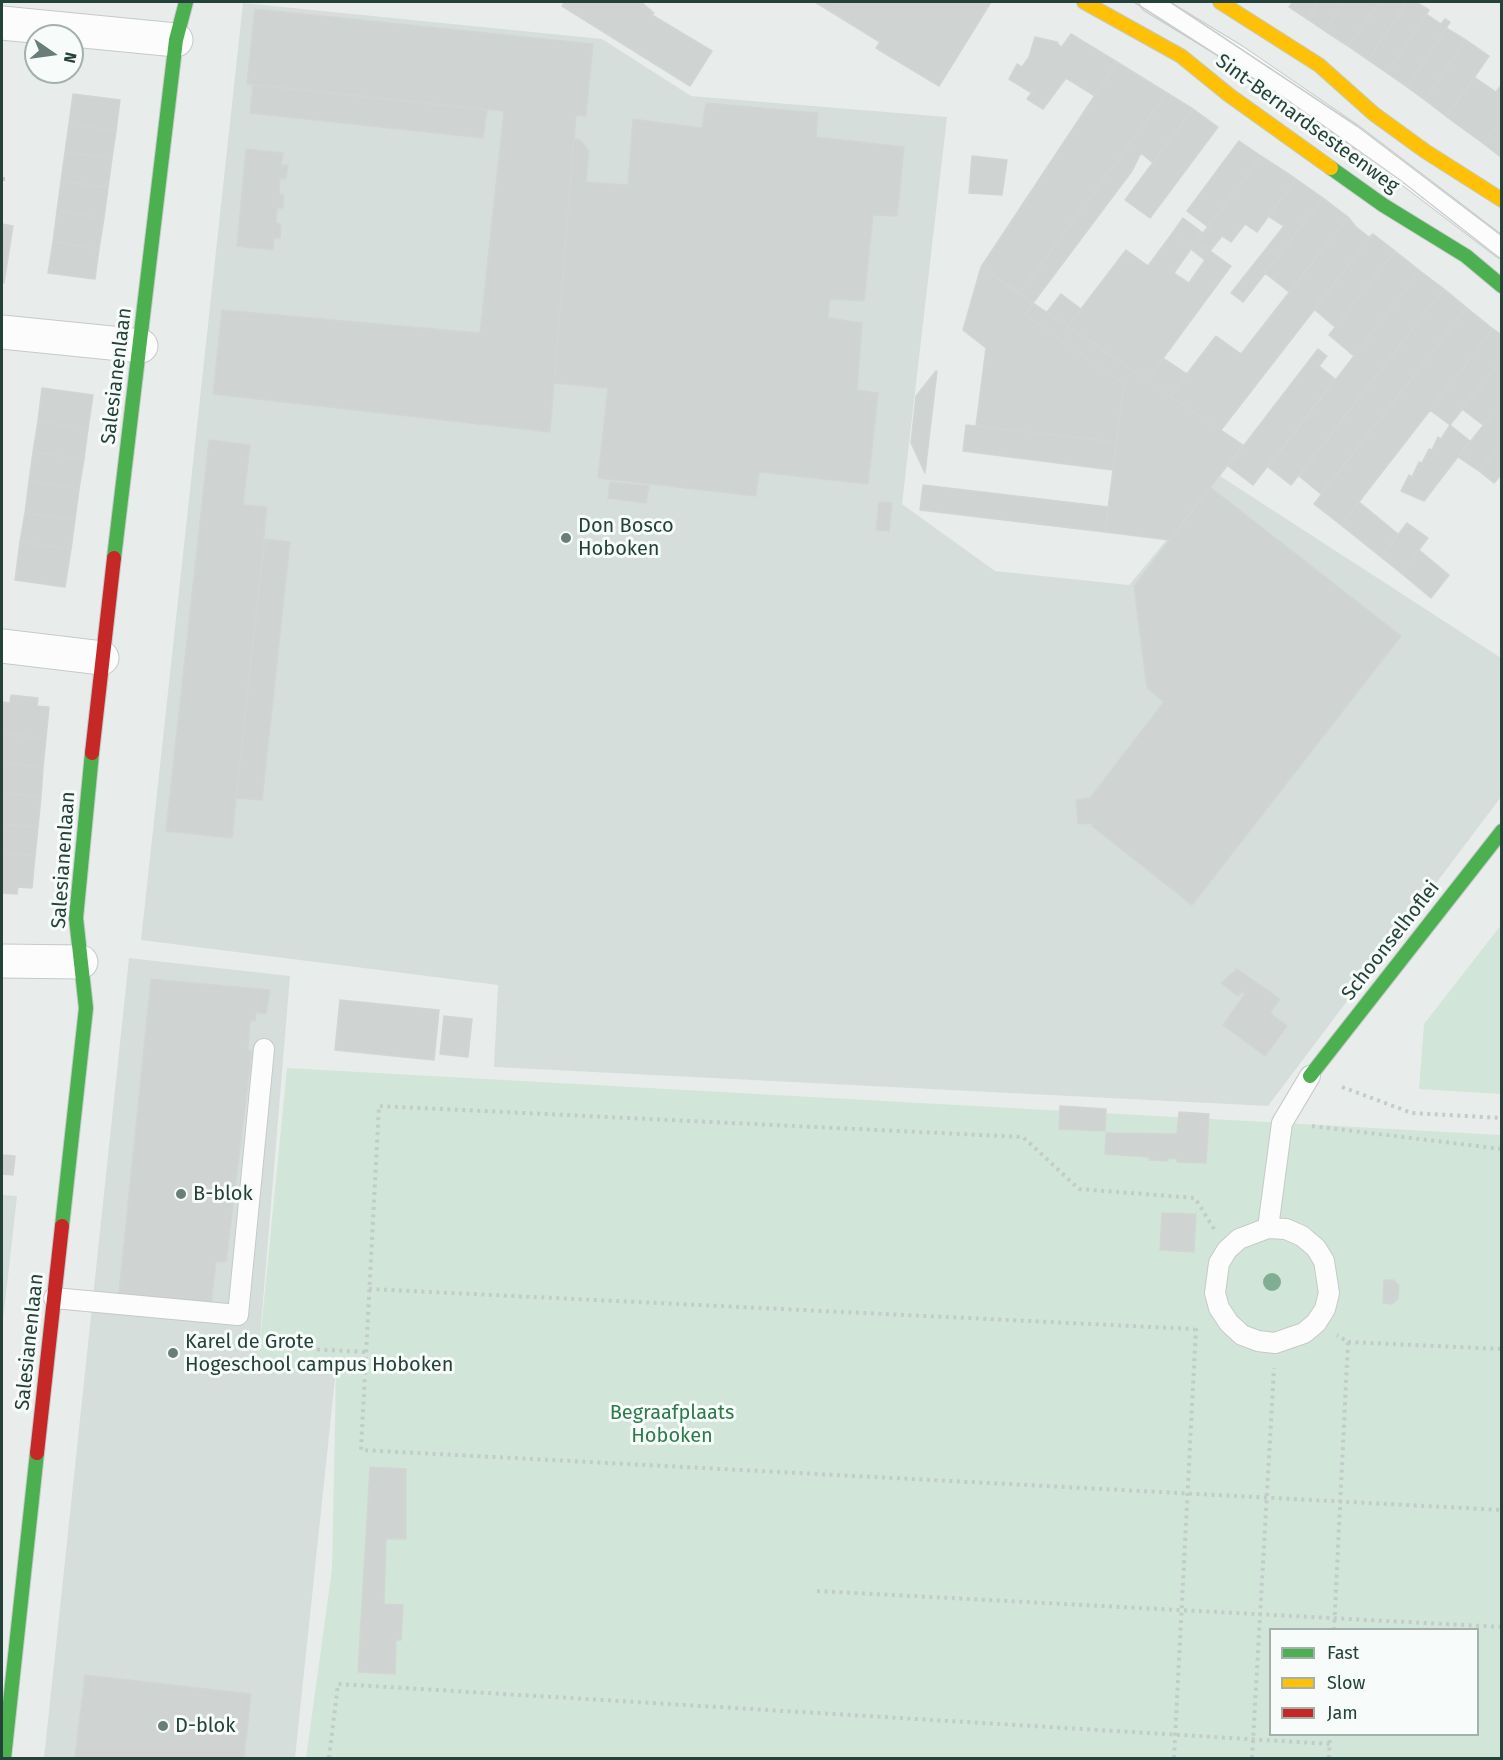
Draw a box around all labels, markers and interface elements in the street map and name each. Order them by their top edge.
north arrow [24,24,84,84]
street label: Sint-Bernardsesteenweg [1211,49,1403,199]
text: N [60,50,81,65]
street label: Salesianenlaan [97,306,137,446]
place label: Don Bosco Hoboken [578,514,674,561]
marker: Don Bosco Hoboken [559,531,573,545]
street label: Salesianenlaan [47,791,81,929]
street label: Schoonselhoflei [1337,876,1445,1006]
place label: B-blok [193,1182,253,1206]
marker: B-blok [174,1187,188,1201]
street label: Salesianenlaan [11,1272,49,1412]
place label: Karel de Grote Hogeschool campus Hoboken [185,1330,453,1377]
marker: Karel de Grote Hogeschool campus Hoboken [166,1346,180,1360]
park label: Begraafplaats Hoboken [610,1401,734,1448]
legend [1269,1628,1479,1736]
text: Fast [1327,1642,1359,1664]
text: Slow [1327,1672,1365,1694]
text: Jam [1327,1702,1358,1724]
place label: D-blok [175,1714,235,1738]
marker: D-blok [156,1719,170,1733]

